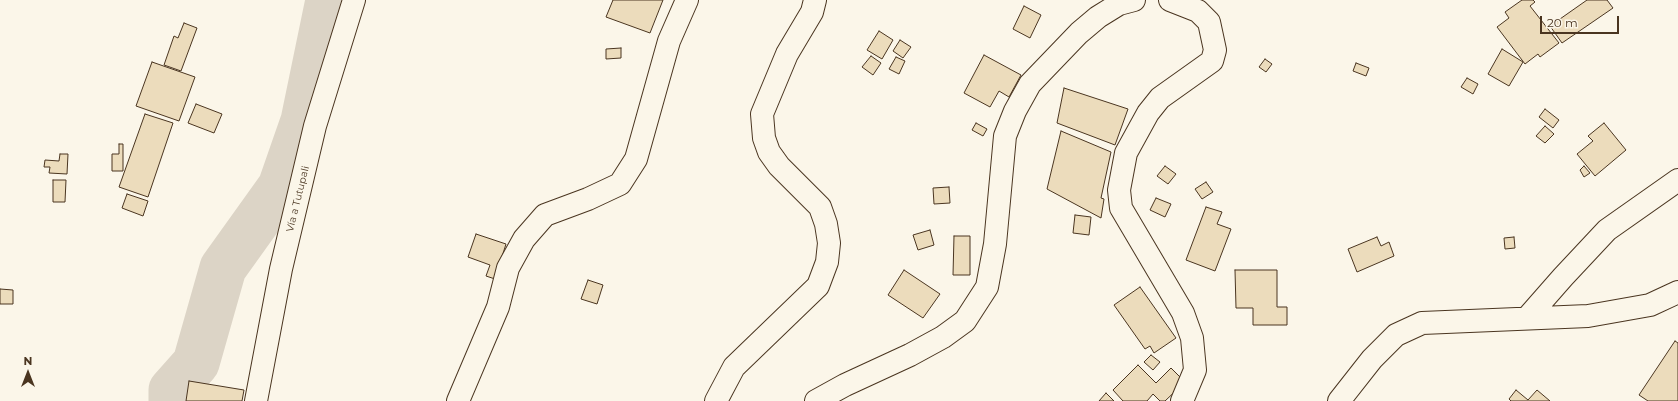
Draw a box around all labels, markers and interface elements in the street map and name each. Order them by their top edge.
scale bar [1542,8,1621,34]
text: 20 m [1547,15,1578,30]
street label: Vía a Tutupali [284,165,312,233]
north arrow [8,353,48,393]
text: N [24,354,32,368]

